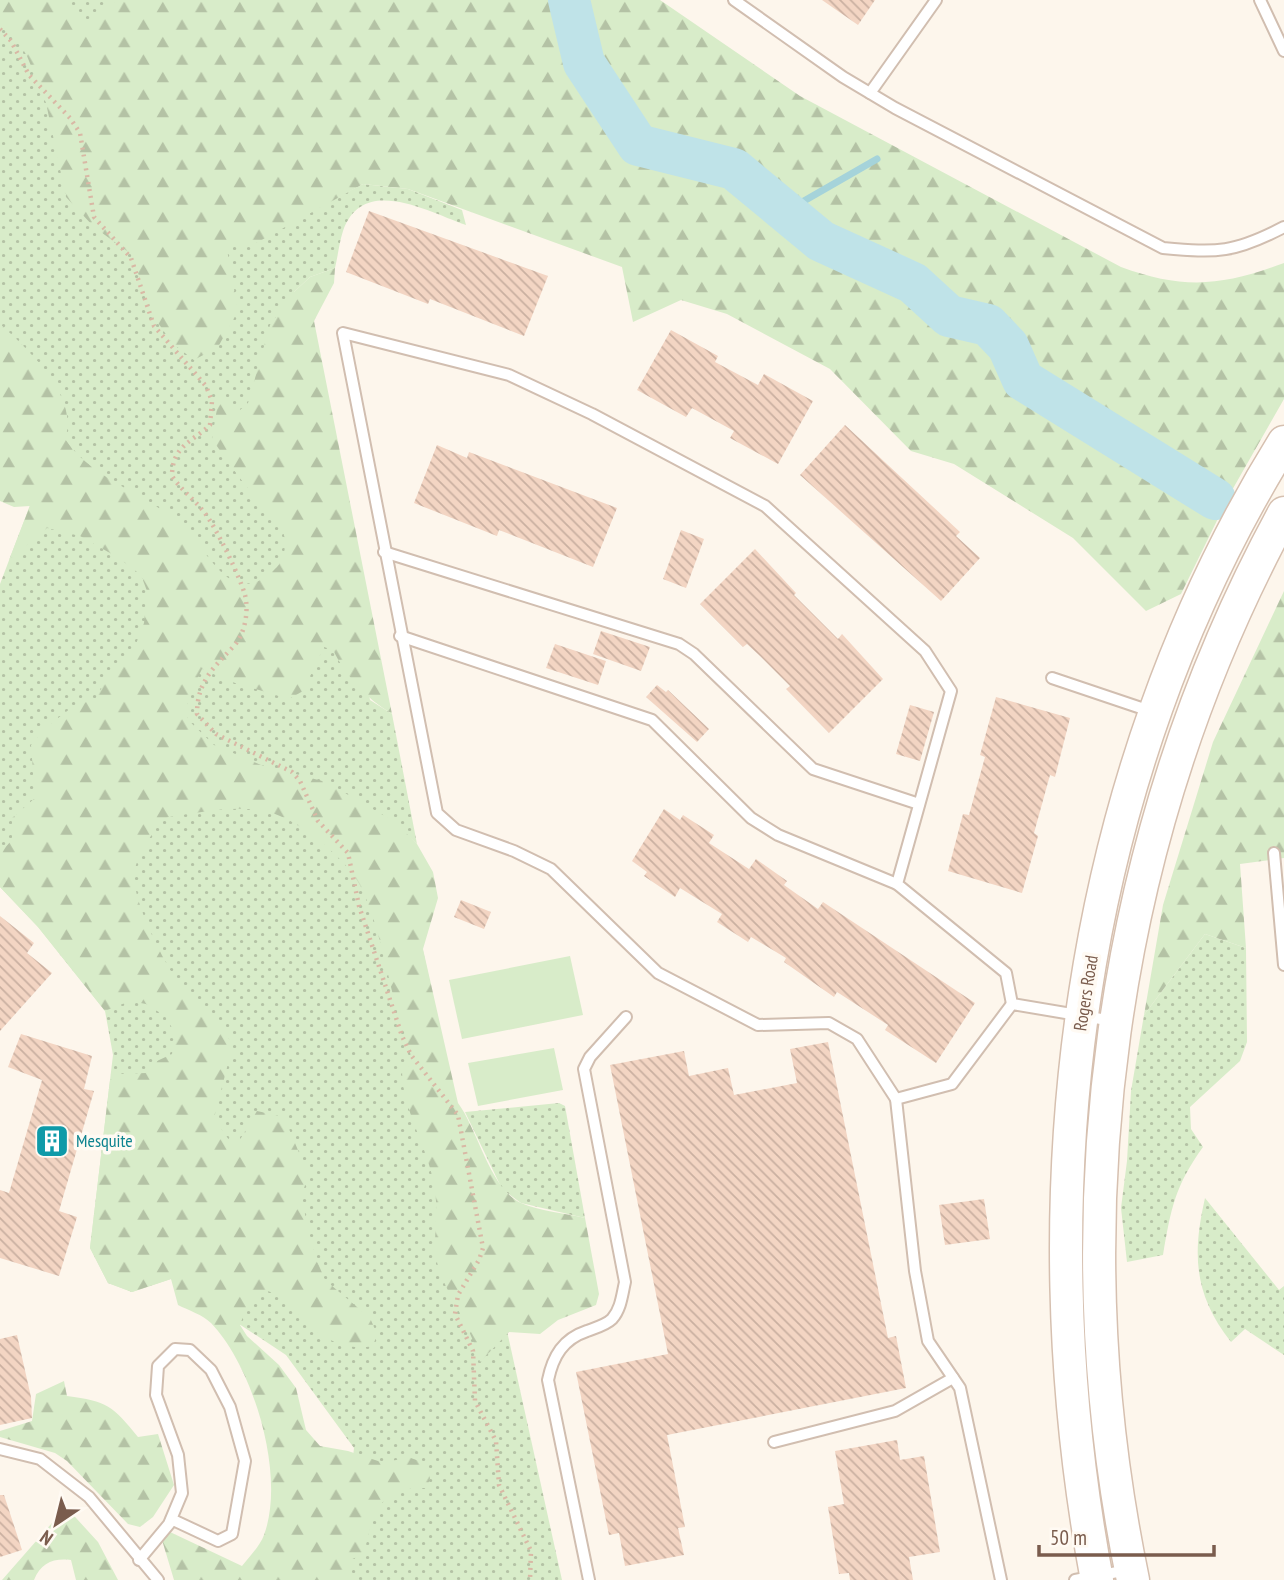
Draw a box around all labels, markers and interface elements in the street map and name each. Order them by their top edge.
street label: Rogers Road [1068,953,1103,1032]
building icon: Mesquite [33,1122,71,1160]
place label: Mesquite [76,1129,133,1152]
north arrow [21,1489,91,1559]
scale bar [1039,1514,1214,1558]
text: 50 m [1050,1524,1087,1551]
text: N [35,1525,57,1551]

